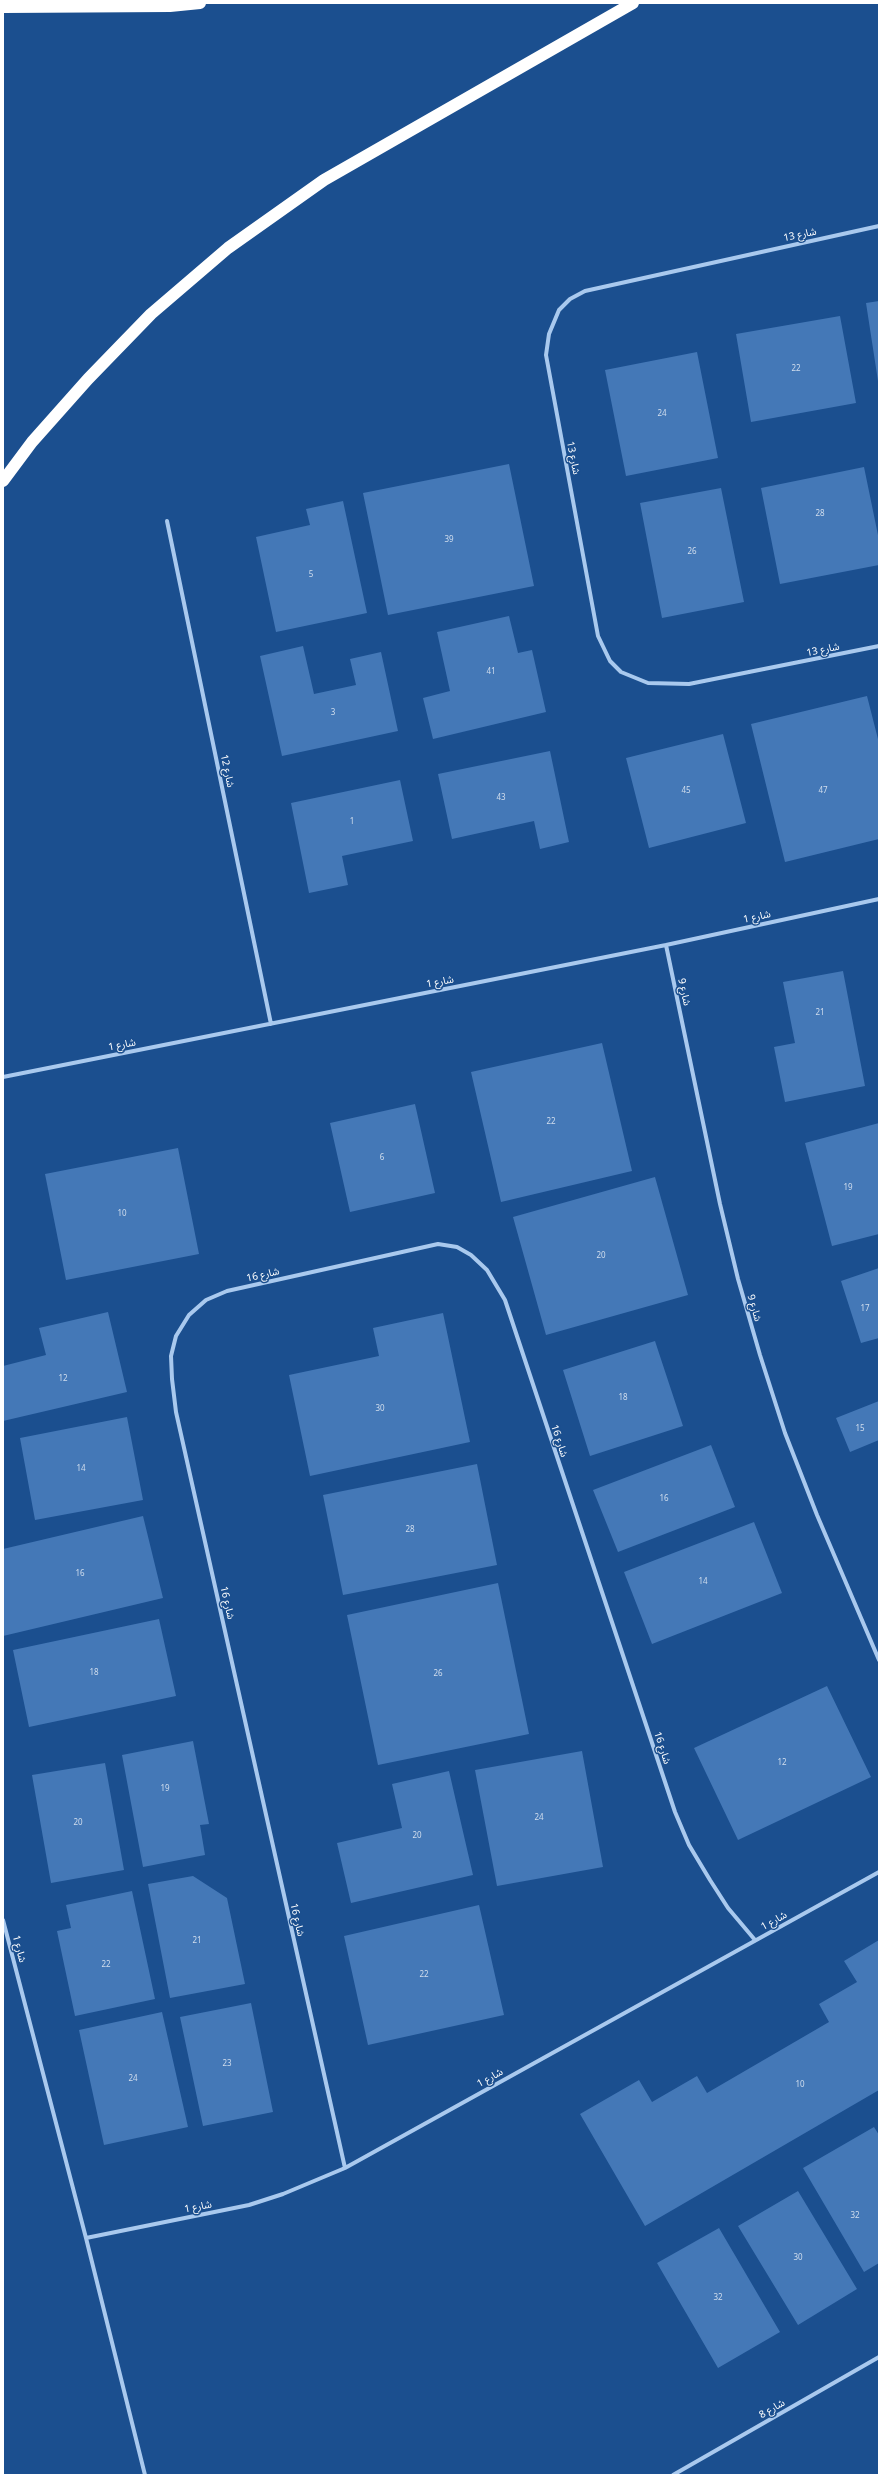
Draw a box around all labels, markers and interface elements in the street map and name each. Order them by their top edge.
street label: شارع 13 [782,226,818,244]
house number: 22 [791,364,801,374]
house number: 24 [657,409,667,419]
street label: شارع 13 [564,440,582,476]
house number: 28 [815,509,825,519]
house number: 39 [444,535,454,545]
house number: 26 [687,547,697,557]
house number: 5 [309,570,313,580]
street label: شارع 13 [805,641,841,659]
house number: 41 [486,667,496,677]
house number: 3 [331,708,335,718]
street label: شارع 12 [218,753,236,789]
house number: 45 [681,786,691,796]
house number: 47 [818,786,828,796]
house number: 43 [496,793,506,803]
house number: 1 [350,817,354,827]
street label: شارع 1 [742,908,772,926]
street label: شارع 1 [425,973,455,991]
street label: شارع 9 [675,977,693,1007]
house number: 21 [815,1008,825,1018]
street label: شارع 1 [107,1036,137,1054]
house number: 22 [546,1117,556,1127]
house number: 6 [380,1153,384,1163]
house number: 19 [843,1183,853,1193]
house number: 10 [117,1209,127,1219]
house number: 20 [596,1251,606,1261]
street label: شارع 16 [245,1265,281,1285]
street label: شارع 9 [744,1293,764,1323]
house number: 17 [860,1304,870,1314]
house number: 12 [58,1374,68,1384]
house number: 18 [618,1393,628,1403]
house number: 30 [375,1404,385,1414]
street label: شارع 16 [548,1423,570,1459]
house number: 15 [855,1424,865,1434]
house number: 14 [76,1464,86,1474]
house number: 16 [659,1494,669,1504]
house number: 28 [405,1525,415,1535]
house number: 16 [75,1569,85,1579]
house number: 14 [698,1577,708,1587]
street label: شارع 16 [217,1585,237,1621]
house number: 18 [89,1668,99,1678]
house number: 26 [433,1669,443,1679]
street label: شارع 16 [651,1730,673,1766]
house number: 12 [777,1758,787,1768]
house number: 19 [160,1784,170,1794]
house number: 24 [534,1813,544,1823]
house number: 20 [73,1818,83,1828]
house number: 20 [412,1831,422,1841]
street label: شارع 16 [287,1902,307,1938]
street label: شارع 1 [759,1909,789,1933]
street label: شارع 1 [10,1934,28,1964]
house number: 21 [192,1936,202,1946]
house number: 22 [101,1960,111,1970]
house number: 22 [419,1970,429,1980]
house number: 23 [222,2059,232,2069]
street label: شارع 1 [475,2066,505,2090]
house number: 24 [128,2074,138,2084]
house number: 10 [795,2080,805,2090]
street label: شارع 1 [183,2198,213,2216]
house number: 32 [850,2211,860,2221]
house number: 30 [793,2253,803,2263]
house number: 32 [713,2293,723,2303]
street label: شارع 8 [757,2397,787,2421]

